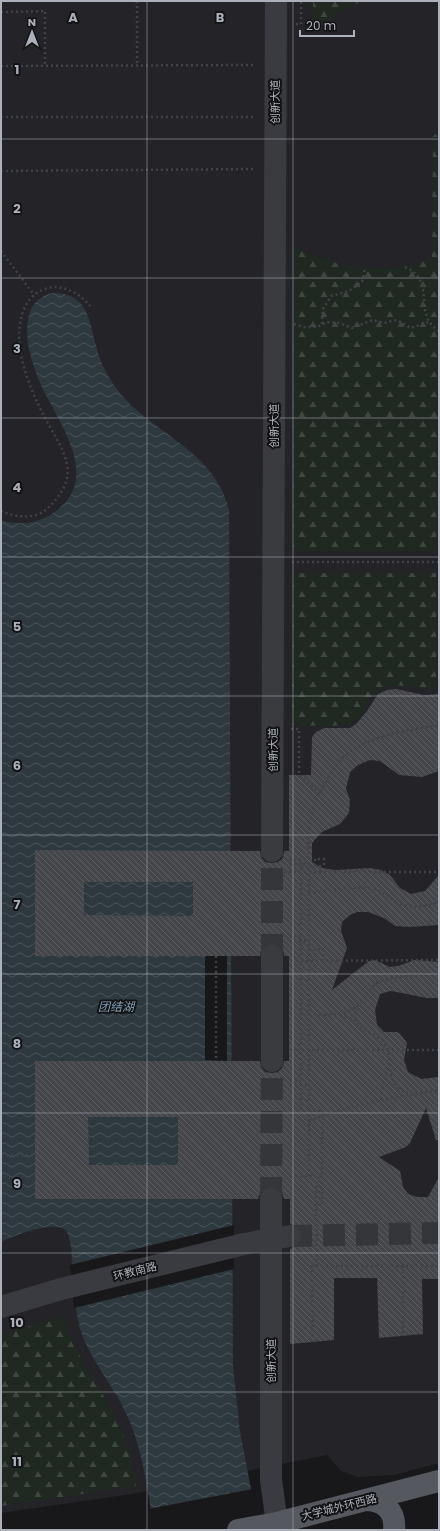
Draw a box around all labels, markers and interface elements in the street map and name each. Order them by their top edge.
text: A [68,8,78,27]
text: B [216,8,225,27]
north arrow [12,12,52,52]
scale bar [300,12,354,38]
text: N [28,14,36,30]
text: 20 m [306,17,336,34]
text: 1 [15,60,19,79]
street label: 创新大道 [267,80,283,124]
text: 2 [13,199,21,218]
text: 3 [13,339,21,358]
street label: 创新大道 [266,404,282,448]
text: 4 [13,478,22,497]
text: 5 [13,617,21,636]
street label: 创新大道 [265,728,281,772]
text: 6 [13,756,21,775]
text: 7 [14,895,21,914]
water label: 团结湖 [98,998,136,1015]
text: 8 [13,1034,21,1053]
text: 9 [13,1174,21,1193]
street label: 环教南路 [112,1258,158,1284]
text: 10 [10,1313,24,1332]
street label: 创新大道 [263,1339,279,1383]
text: 11 [12,1452,22,1471]
street label: 大学城外环西路 [300,1490,378,1524]

